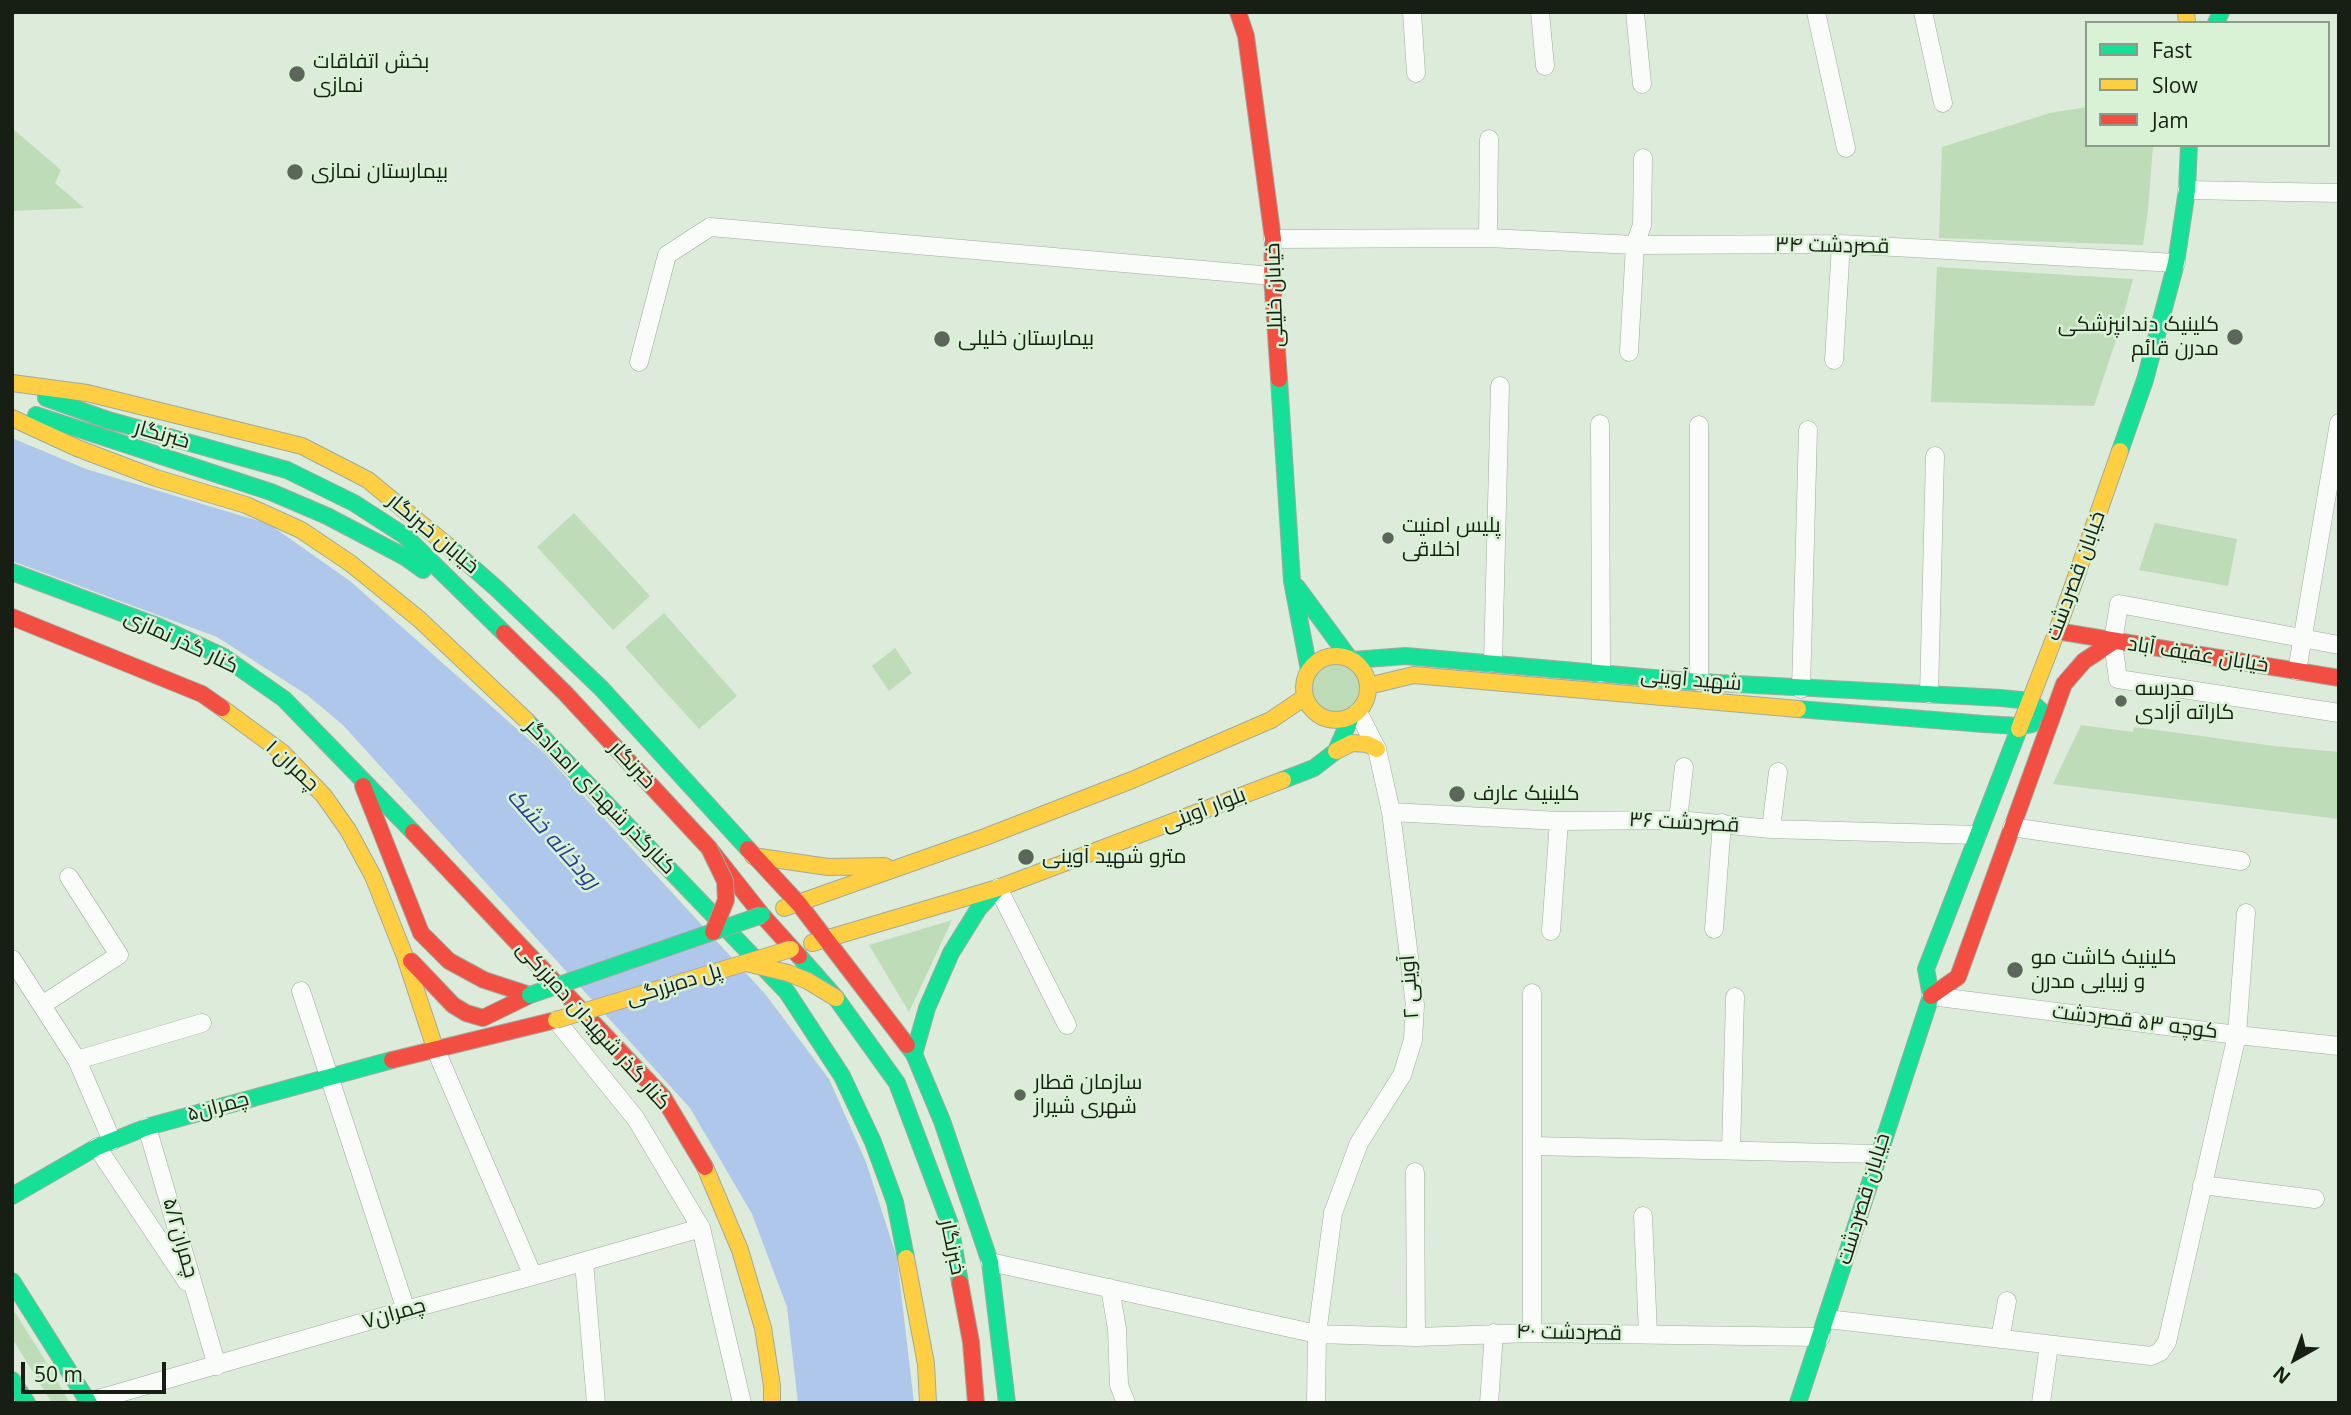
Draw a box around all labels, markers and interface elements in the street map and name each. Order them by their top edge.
legend [2085,21,2330,147]
text: Fast [2152,36,2192,64]
place label: بخش اتفاقات نمازی [313,49,429,99]
marker: بخش اتفاقات نمازی [287,64,307,84]
text: Slow [2152,71,2198,99]
text: Jam [2152,106,2189,134]
place label: بیمارستان نمازی [311,159,448,185]
marker: بیمارستان نمازی [285,162,305,182]
street label: قصردشت ۳۴ [1775,232,1889,260]
street label: خیابان خلیلی [1261,242,1289,348]
place label: کلینیک دندانپزشکی مدرن قائم [2058,312,2219,362]
place label: بیمارستان خلیلی [958,326,1094,352]
marker: کلینیک دندانپزشکی مدرن قائم [2225,327,2245,347]
marker: بیمارستان خلیلی [932,329,952,349]
street label: خبرنگار [131,415,193,455]
street label: خیابان خبرنگار [382,488,484,580]
street label: خیابان قصردشت [2041,508,2111,644]
place label: پلیس امنیت اخلاقی [1402,513,1501,563]
marker: پلیس امنیت اخلاقی [1380,530,1396,546]
street label: کنار گذر نمازی [120,605,242,679]
street label: خیابان عفیف آباد [2126,631,2270,679]
street label: شهید آوینی [1639,663,1743,697]
place label: مدرسه کاراته آزادی [2135,676,2234,726]
marker: مدرسه کاراته آزادی [2113,693,2129,709]
street label: کنارگذر شهدای امدادگر [519,714,681,880]
street label: چمران ۱ [260,735,324,797]
street label: خبرنگار [604,736,660,794]
place label: کلینیک عارف [1473,781,1580,807]
street label: بلوار آوینی [1158,782,1250,838]
water label: رودخانه خشک [501,783,605,895]
marker: کلینیک عارف [1447,784,1467,804]
street label: ۳۶ قصردشت [1628,808,1740,838]
place label: مترو شهید آوینی [1042,844,1186,870]
marker: مترو شهید آوینی [1016,847,1036,867]
street label: کنار گذر شهیدان ده‌بزرکی [511,937,675,1115]
place label: کلینیک کاشت مو و زیبایی مدرن [2031,945,2177,995]
street label: ۲ آوینی [1395,954,1425,1020]
street label: پل ده‌بزرگی [623,959,725,1011]
marker: کلینیک کاشت مو و زیبایی مدرن [2005,960,2025,980]
street label: کوچه ۵۳ قصردشت [2051,999,2219,1045]
place label: سازمان قطار شهری شیراز [1034,1070,1142,1120]
street label: چمران۵ [184,1087,252,1127]
marker: سازمان قطار شهری شیراز [1012,1087,1028,1103]
street label: خیابان قصردشت [1832,1130,1896,1268]
street label: چمران۵/۲ [157,1195,203,1281]
street label: خبرنگار [934,1217,970,1277]
street label: چمران۷ [359,1293,429,1335]
street label: ۴۰ قصردشت [1516,1319,1622,1347]
north arrow [2260,1324,2330,1394]
scale bar [24,1348,170,1392]
text: 50 m [34,1360,83,1388]
text: N [2267,1360,2296,1390]

